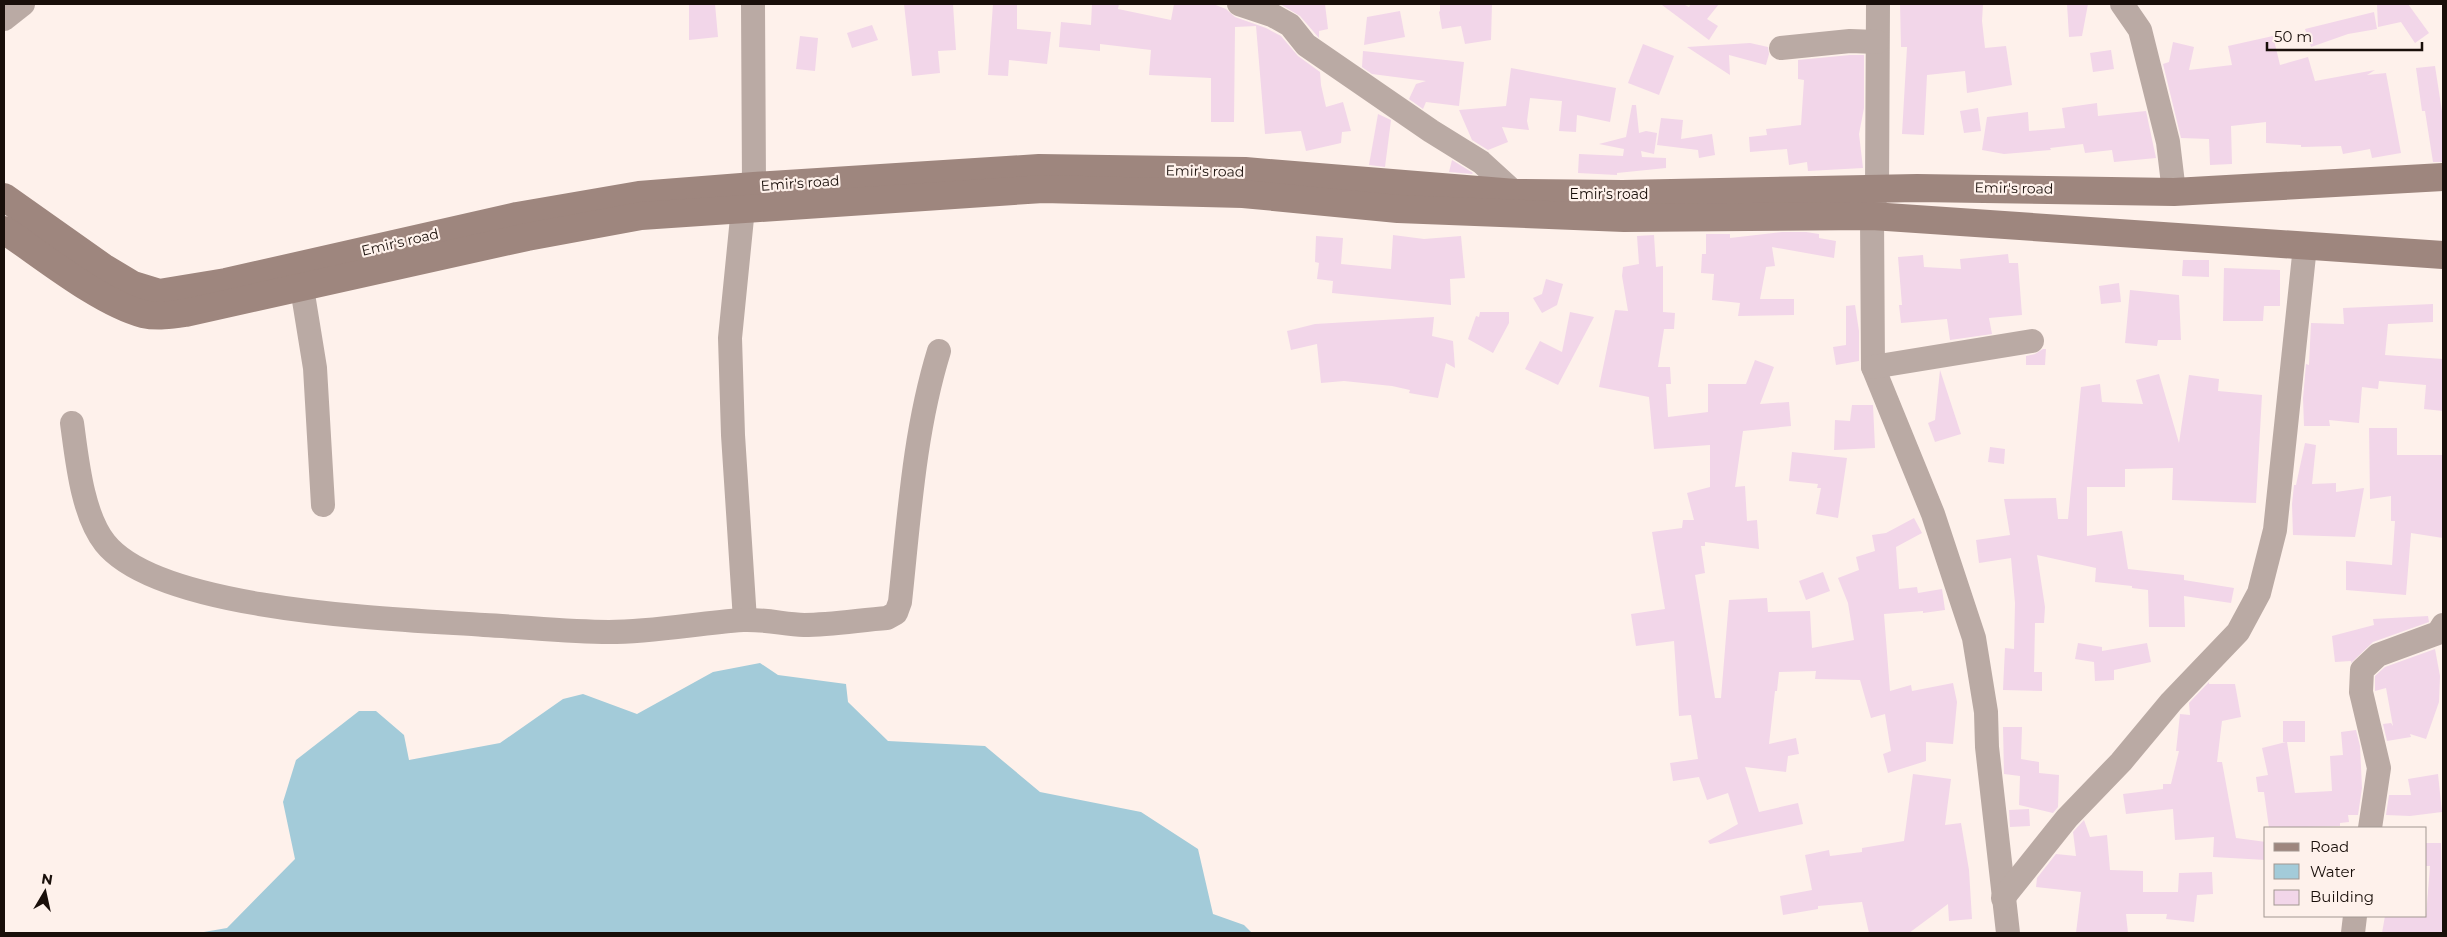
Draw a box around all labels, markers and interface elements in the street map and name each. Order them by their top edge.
scale bar [2267,20,2422,52]
text: 50 m [2274,27,2312,46]
street label: Emir's road [1165,161,1245,181]
street label: Emir's road [760,171,840,195]
street label: Emir's road [1974,178,2054,198]
street label: Emir's road [1570,185,1648,203]
street label: Emir's road [360,224,440,260]
legend [2264,827,2427,917]
text: Road [2310,837,2349,856]
text: Water [2310,862,2356,881]
north arrow [20,867,70,917]
text: N [40,869,54,889]
text: Building [2310,887,2374,906]

